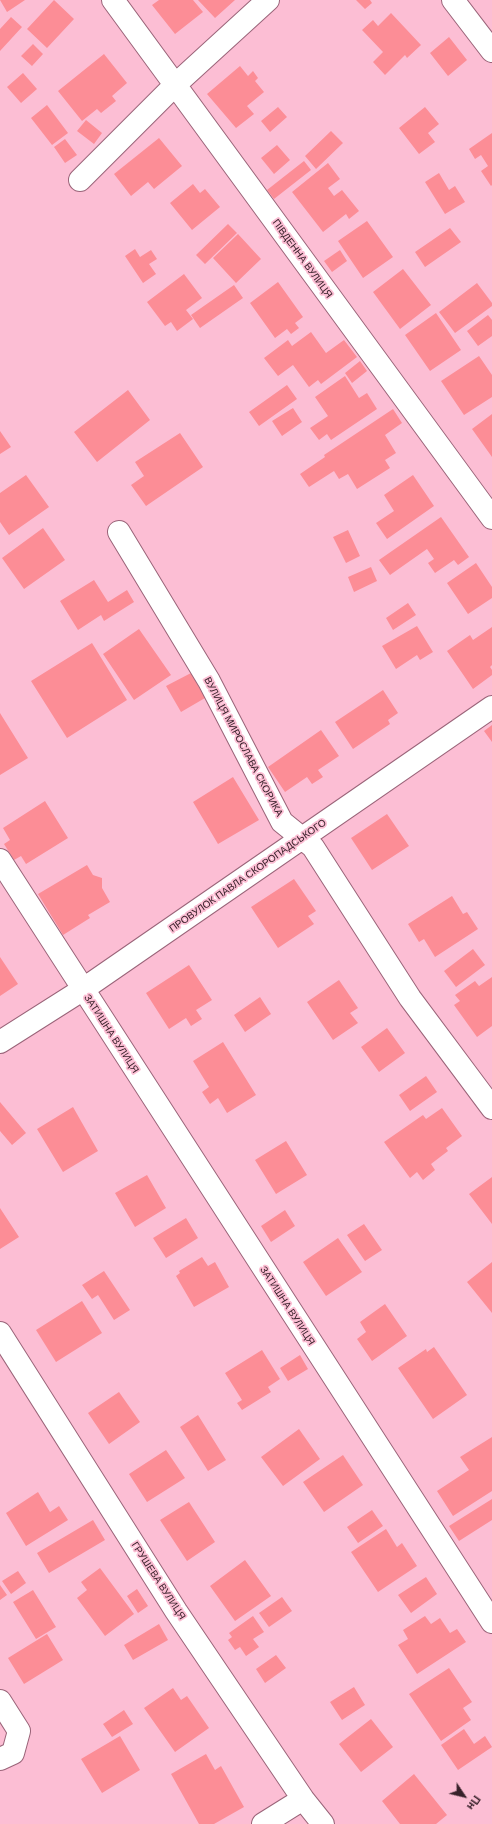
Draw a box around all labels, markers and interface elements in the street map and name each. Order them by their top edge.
street label: ПІВДЕННА ВУЛИЦЯ [269,217,335,301]
street label: ВУЛИЦЯ МИРОСЛАВА СКОРИКА [201,675,285,819]
street label: ПРОВУЛОК ПАВЛА СКОРОПАДСЬКОГО [167,817,329,935]
street label: ЗАТИШНА ВУЛИЦЯ [81,992,141,1076]
street label: ЗАТИШНА ВУЛИЦЯ [257,1264,317,1348]
street label: ГРУШЕВА ВУЛИЦЯ [128,1540,188,1622]
north arrow [444,1776,484,1816]
text: Пн [464,1793,484,1813]

